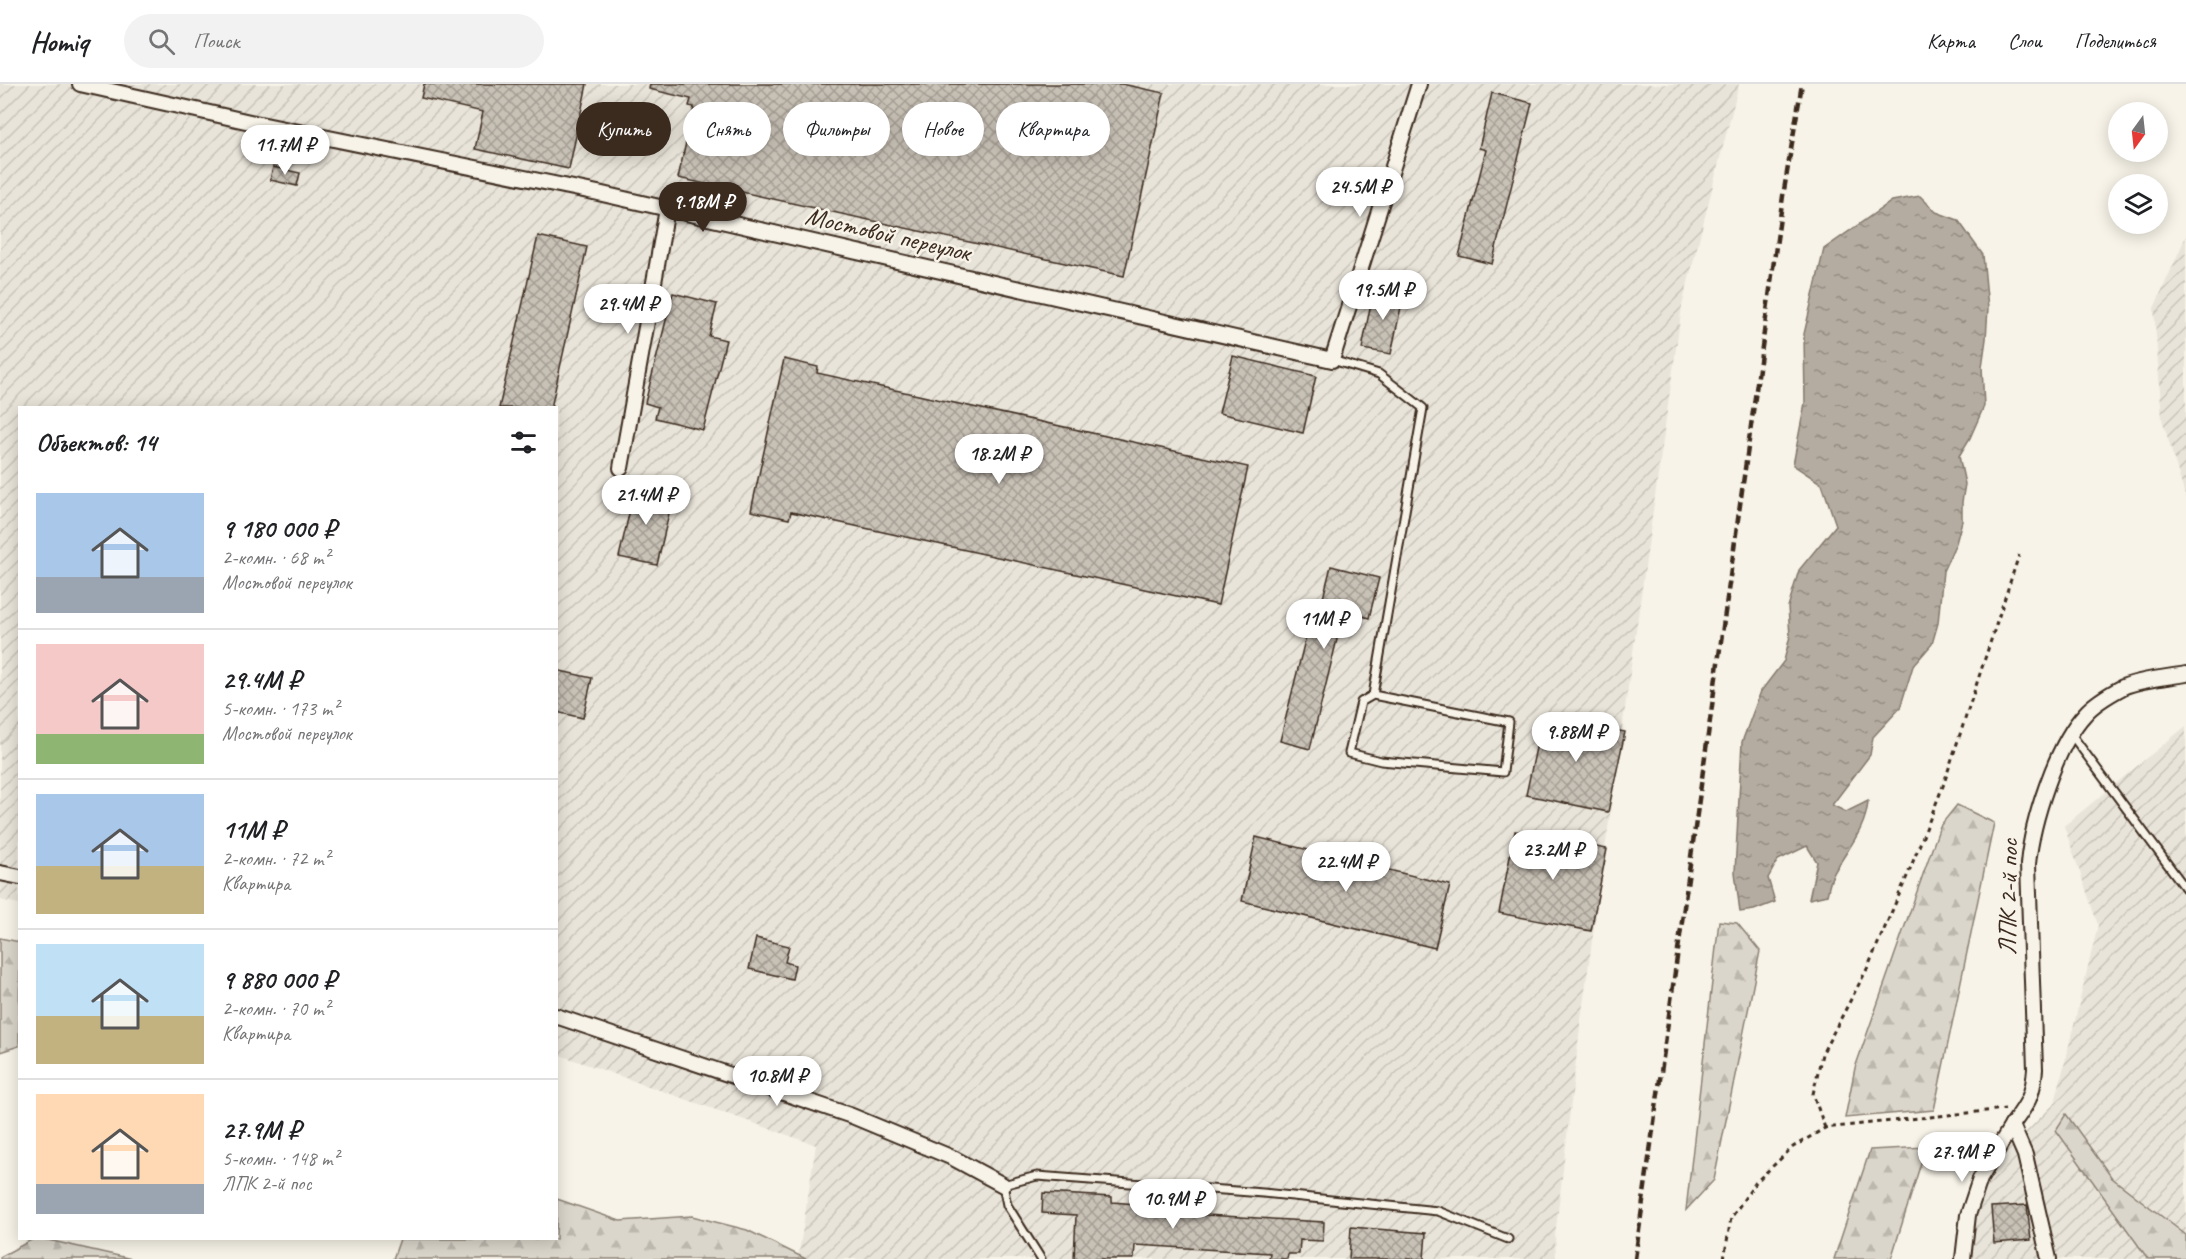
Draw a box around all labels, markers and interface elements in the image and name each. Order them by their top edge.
search box [124,14,544,68]
text: Homiq [30,24,88,59]
icon: search [145,25,178,58]
text: Поиск [193,27,240,55]
text: Карта [1927,28,1975,54]
text: Слои [2008,28,2042,54]
text: Поделиться [2075,28,2156,54]
chip: Купить [576,102,671,156]
chip: Снять [683,102,771,156]
chip: Фильтры [783,102,890,156]
chip: Новое [902,102,984,156]
chip: Квартира [996,102,1110,156]
north arrow [2108,102,2168,162]
map controls [2108,102,2168,234]
pin: 11.7M ₽ [230,125,340,176]
text: 11.7M ₽ [255,132,315,157]
pin: 24.5M ₽ [1305,167,1415,218]
text: 24.5M ₽ [1330,174,1390,199]
button: layers [2108,174,2168,234]
pin: 9.18M ₽ [648,182,758,233]
text: 9.18M ₽ [673,189,733,214]
street label: Мостовой переулок [802,199,976,270]
pin: 19.5M ₽ [1328,270,1438,321]
text: 19.5M ₽ [1353,277,1413,302]
pin: 29.4M ₽ [573,284,683,335]
text: 29.4M ₽ [598,291,658,316]
text: Объектов: 14 [36,426,156,459]
icon: filters [507,426,540,459]
pin: 18.2M ₽ [944,434,1054,485]
text: 18.2M ₽ [969,441,1029,466]
pin: 21.4M ₽ [591,475,701,526]
text: 21.4M ₽ [616,482,676,507]
text: 9 180 000 ₽ [222,512,336,545]
icon: home [84,517,156,589]
text: 2-комн. · 68 m² [222,545,330,570]
text: Мостовой переулок [222,570,352,595]
pin: 11M ₽ [1282,599,1366,650]
text: 11M ₽ [1300,606,1348,631]
text: 29.4M ₽ [222,663,301,696]
icon: home [84,668,156,740]
text: 5-комн. · 173 m² [222,696,339,721]
pin: 9.88M ₽ [1521,712,1631,763]
text: 9.88M ₽ [1546,719,1606,744]
text: Мостовой переулок [222,721,352,746]
text: 11M ₽ [222,813,284,846]
icon: home [84,818,156,890]
pin: 23.2M ₽ [1498,830,1608,881]
text: 23.2M ₽ [1523,837,1583,862]
street label: ЛПК 2-й пос [1990,838,2026,955]
pin: 22.4M ₽ [1291,842,1401,893]
text: 2-комн. · 72 m² [222,846,330,871]
text: 22.4M ₽ [1316,849,1376,874]
text: Квартира [222,871,290,896]
text: 9 880 000 ₽ [222,963,336,996]
icon: home [84,968,156,1040]
text: 2-комн. · 70 m² [222,996,330,1021]
text: Квартира [222,1021,290,1046]
pin: 10.8M ₽ [722,1056,832,1107]
text: 10.8M ₽ [747,1063,807,1088]
text: 27.9M ₽ [222,1113,301,1146]
icon: home [84,1118,156,1190]
pin: 27.9M ₽ [1907,1132,2017,1183]
text: 27.9M ₽ [1932,1139,1992,1164]
text: 5-комн. · 148 m² [222,1146,339,1171]
text: ЛПК 2-й пос [222,1171,311,1196]
pin: 10.9M ₽ [1118,1179,1228,1230]
text: 10.9M ₽ [1143,1186,1203,1211]

